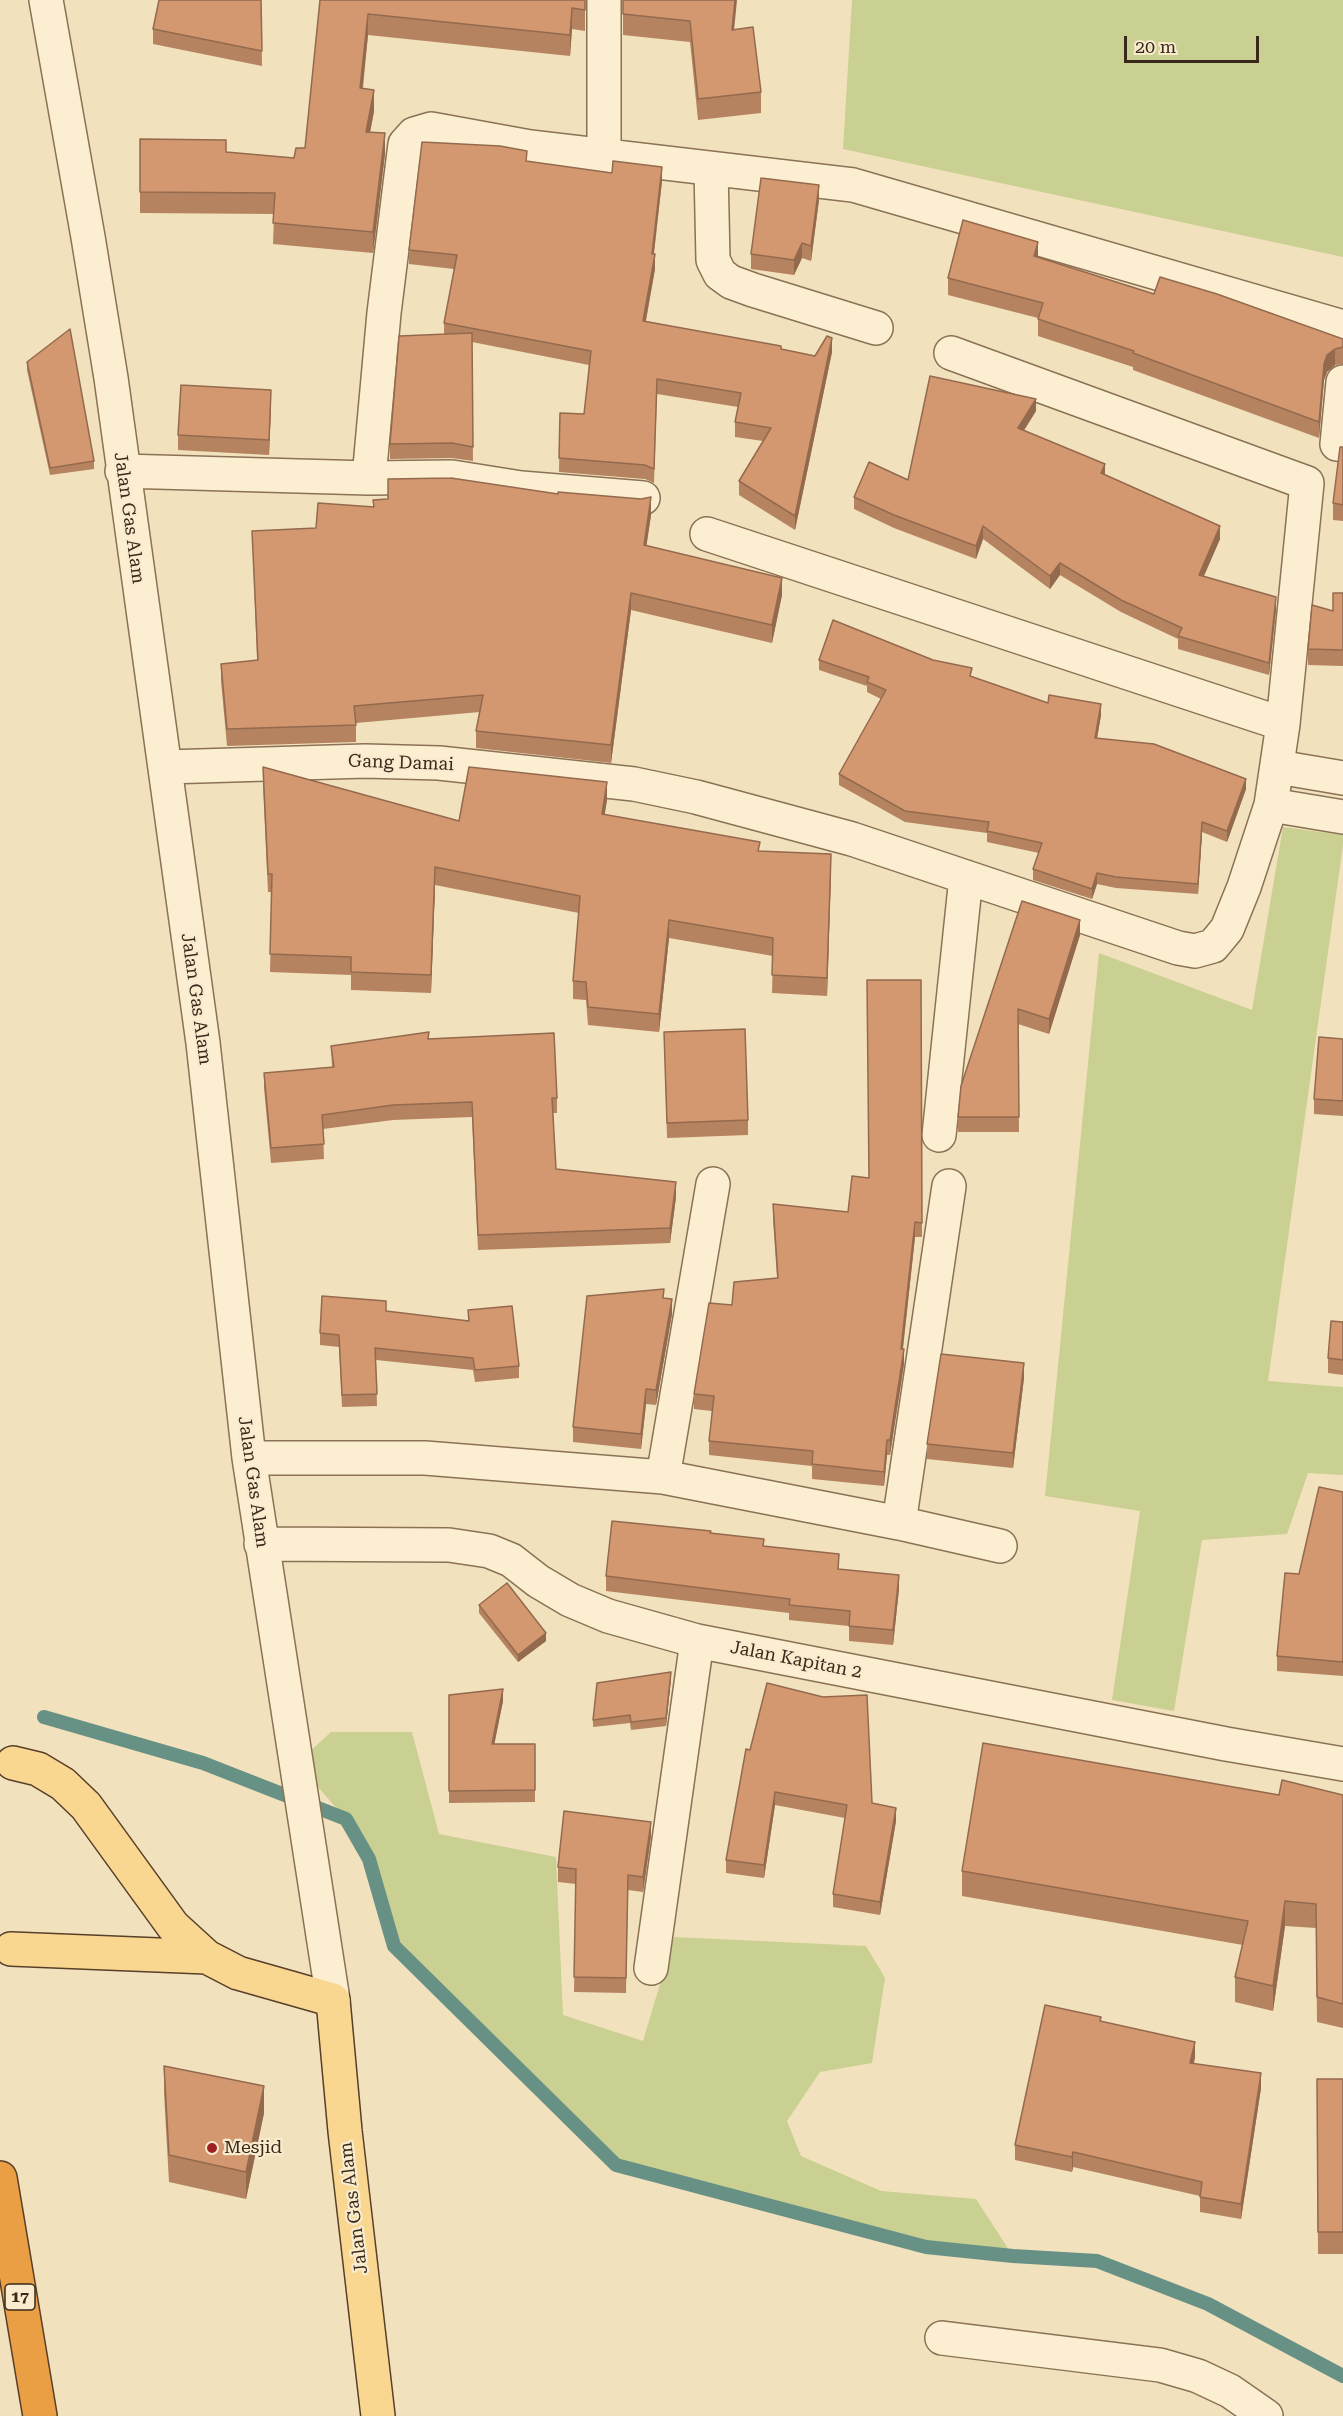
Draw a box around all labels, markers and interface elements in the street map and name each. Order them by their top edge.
scale bar [1127,24,1262,62]
text: 20 m [1135,36,1176,57]
street label: Jalan Gas Alam [109,451,149,585]
street label: Gang Damai [348,750,454,776]
street label: Jalan Gas Alam [176,932,216,1066]
street label: Jalan Gas Alam [233,1415,273,1549]
street label: Jalan Kapitan 2 [728,1637,864,1683]
place label: Mesjid [224,2137,282,2159]
marker: Mesjid [205,2141,219,2155]
street label: Jalan Gas Alam [335,2141,373,2275]
road number: 17 [5,2284,35,2310]

